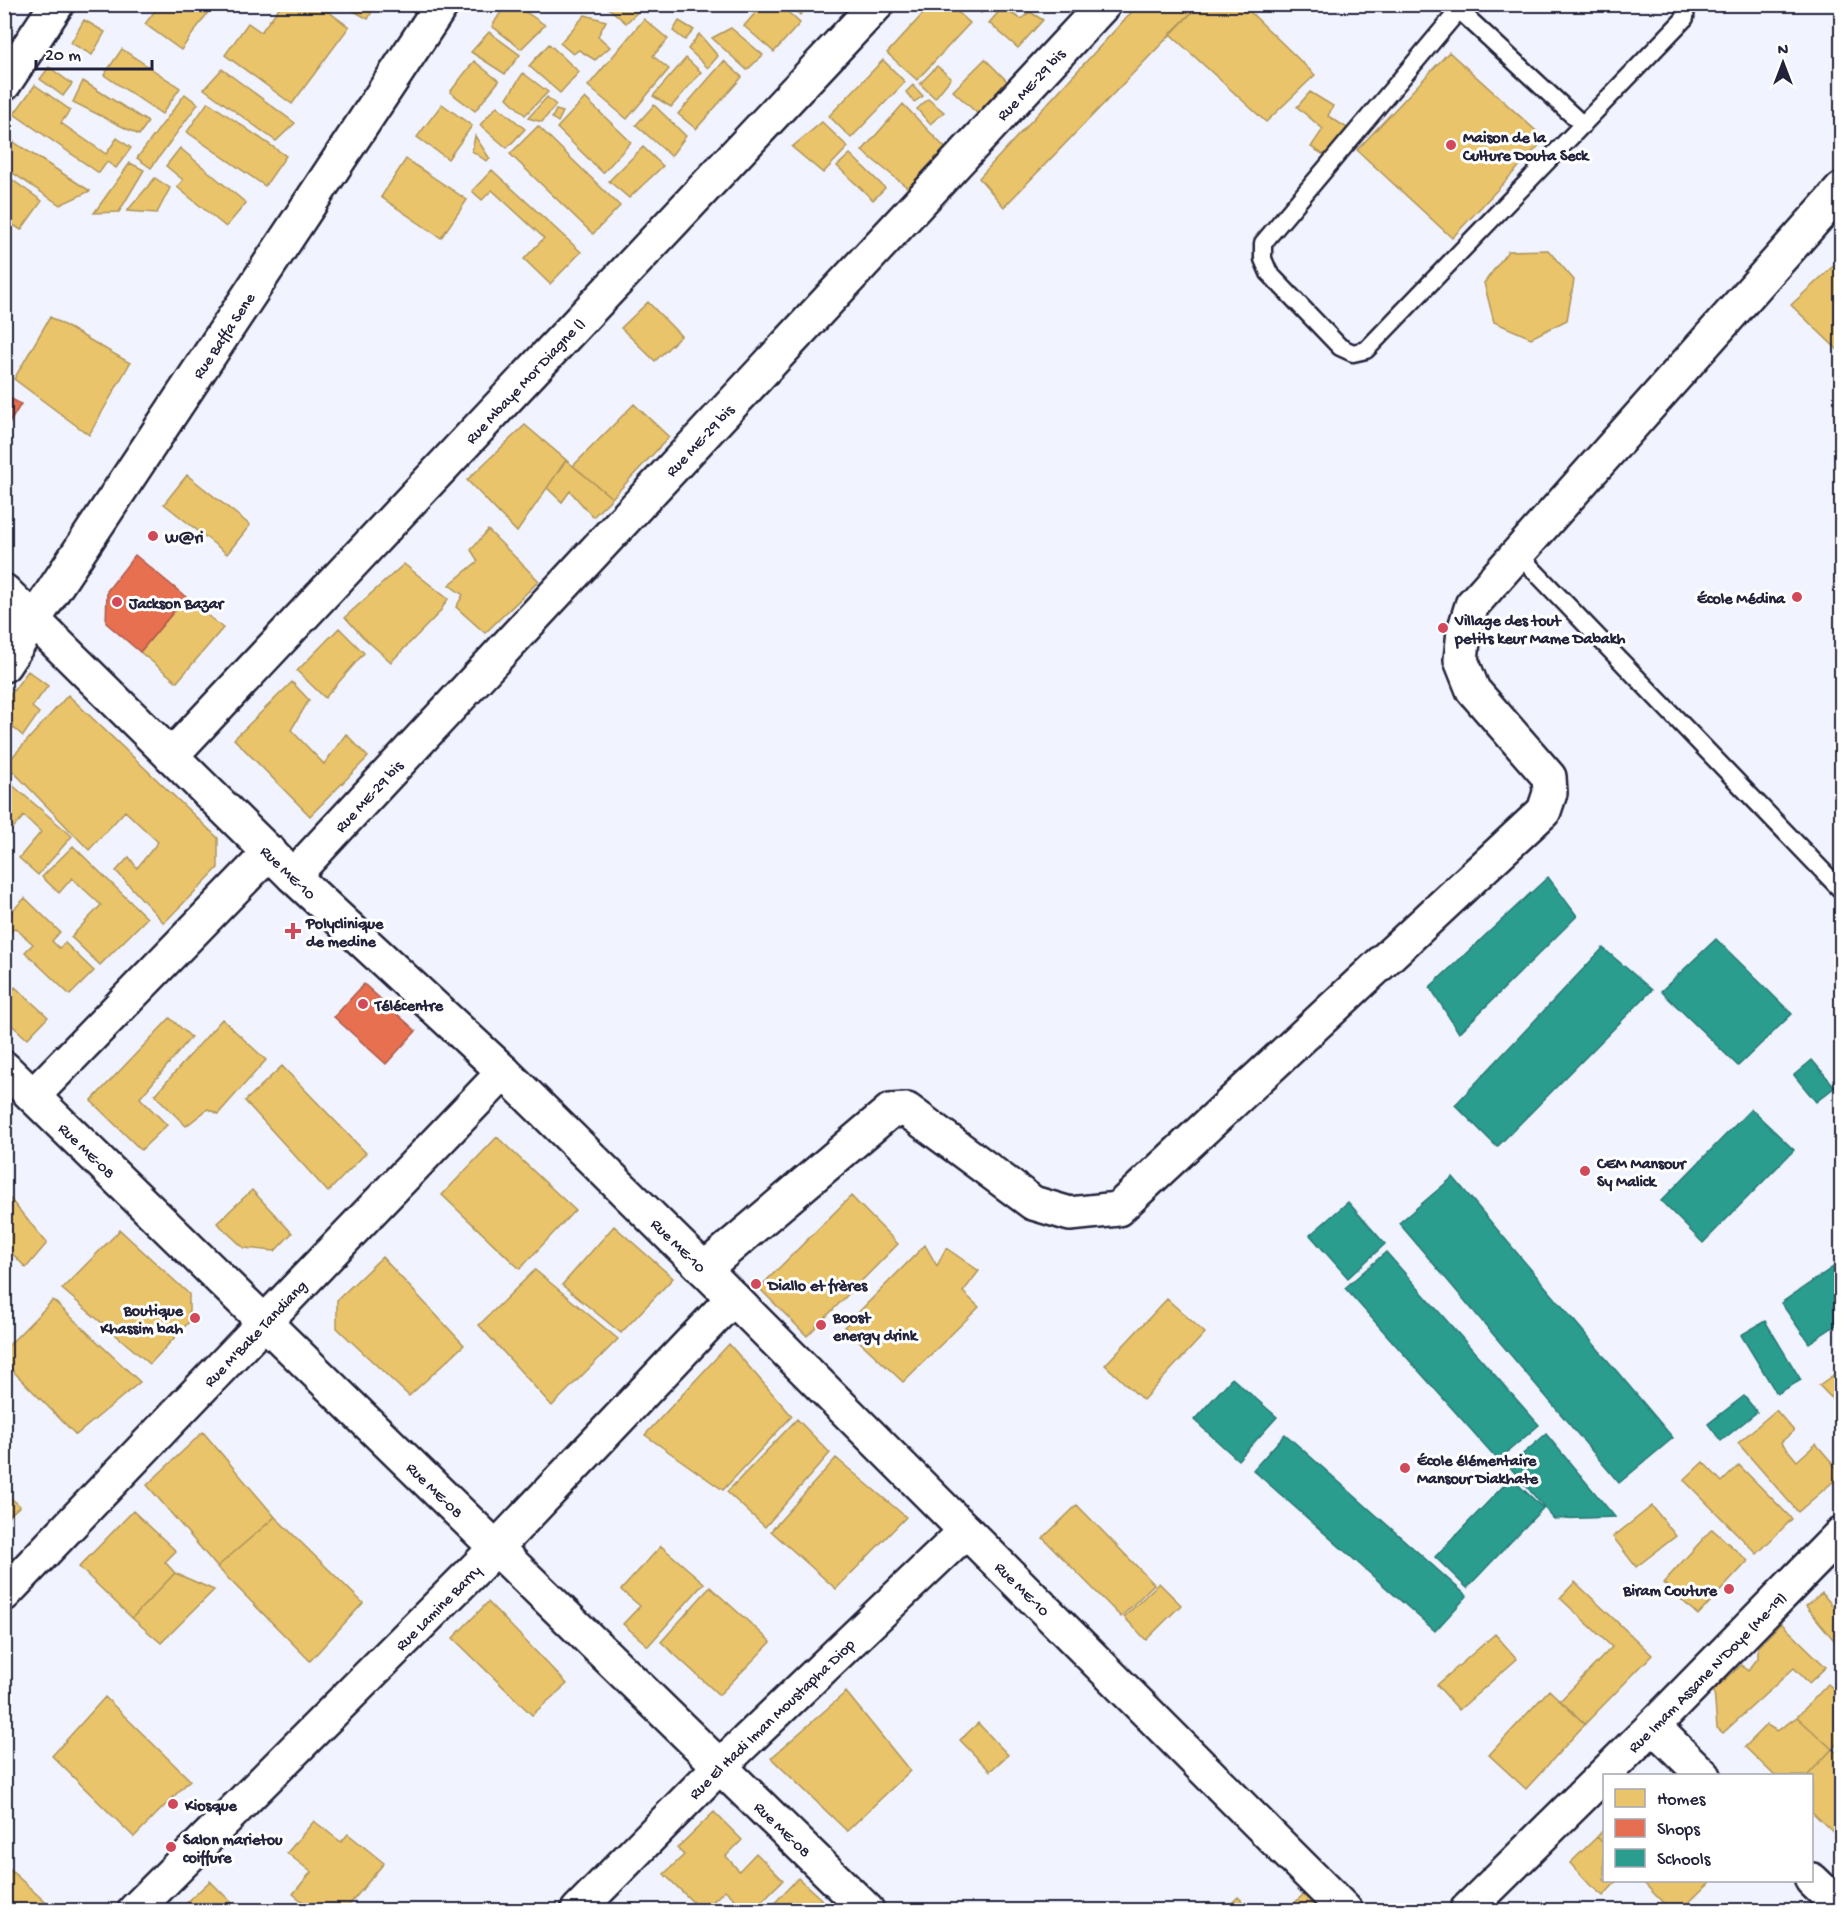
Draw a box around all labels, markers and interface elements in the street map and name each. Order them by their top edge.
scale bar [36,33,152,71]
north arrow [1753,33,1813,93]
text: N [1778,42,1789,61]
street label: Rue ME-29 bis [994,45,1071,126]
text: 20 m [45,46,81,67]
place label: Maison de la Culture Douta Seck [1462,130,1590,167]
marker: Maison de la Culture Douta Seck [1444,138,1458,152]
street label: Rue Baffa Sene [190,290,261,383]
street label: Rue Mbaye Mor Diagne () [463,315,590,449]
street label: Rue ME-29 bis [663,401,740,482]
marker: W@ri [146,529,160,543]
place label: W@ri [164,530,204,549]
place label: École Médina [1697,590,1786,610]
marker: École Médina [1790,590,1804,604]
marker: Jackson Bazar [110,595,124,609]
place label: Jackson Bazar [128,596,226,615]
place label: Village des tout petits keur Mame Dabakh [1454,613,1626,650]
marker: Village des tout petits keur Mame Dabakh [1436,621,1450,635]
street label: Rue ME-29 bis [332,757,409,838]
street label: Rue ME-10 [255,843,318,905]
place label: Polyclinique de medine [305,916,384,953]
marker: Polyclinique de medine [284,922,302,940]
marker: Télécentre [356,997,370,1011]
place label: Télécentre [373,998,444,1017]
street label: Rue ME-08 [53,1120,118,1184]
place label: CEM Mansour Sy Malick [1596,1156,1688,1193]
marker: CEM Mansour Sy Malick [1578,1164,1592,1178]
street label: Rue ME-10 [645,1216,708,1278]
marker: Diallo et frères [749,1277,763,1291]
place label: Diallo et frères [766,1277,868,1297]
street label: Rue M'Bake Tandiang [201,1278,312,1392]
place label: Boutique Khassim bah [99,1303,184,1340]
place label: Boost energy drink [832,1310,919,1347]
marker: Boutique Khassim bah [188,1311,202,1325]
marker: Boost energy drink [814,1318,828,1332]
place label: École élémentaire Mansour Diakhate [1417,1452,1539,1490]
street label: Rue ME-08 [401,1460,466,1524]
marker: École élémentaire Mansour Diakhate [1398,1461,1412,1475]
street label: Rue ME-10 [989,1559,1052,1622]
street label: Rue Lamine Barry [393,1562,487,1656]
marker: Biram Couture [1722,1582,1736,1596]
place label: Biram Couture [1622,1583,1718,1602]
street label: Rue Imam Assane N'Doye (Me-19) [1626,1589,1792,1758]
street label: Rue El Hadi Iman Moustapha Diop [686,1636,860,1805]
legend [1603,1774,1813,1882]
text: Homes [1657,1790,1707,1811]
marker: Kiosque [166,1797,180,1811]
place label: Kiosque [184,1798,238,1817]
street label: Rue ME-08 [749,1799,814,1863]
text: Shops [1657,1820,1701,1841]
place label: Salon marietou coiffure [183,1832,283,1869]
marker: Salon marietou coiffure [164,1840,178,1854]
text: Schools [1657,1850,1712,1871]

